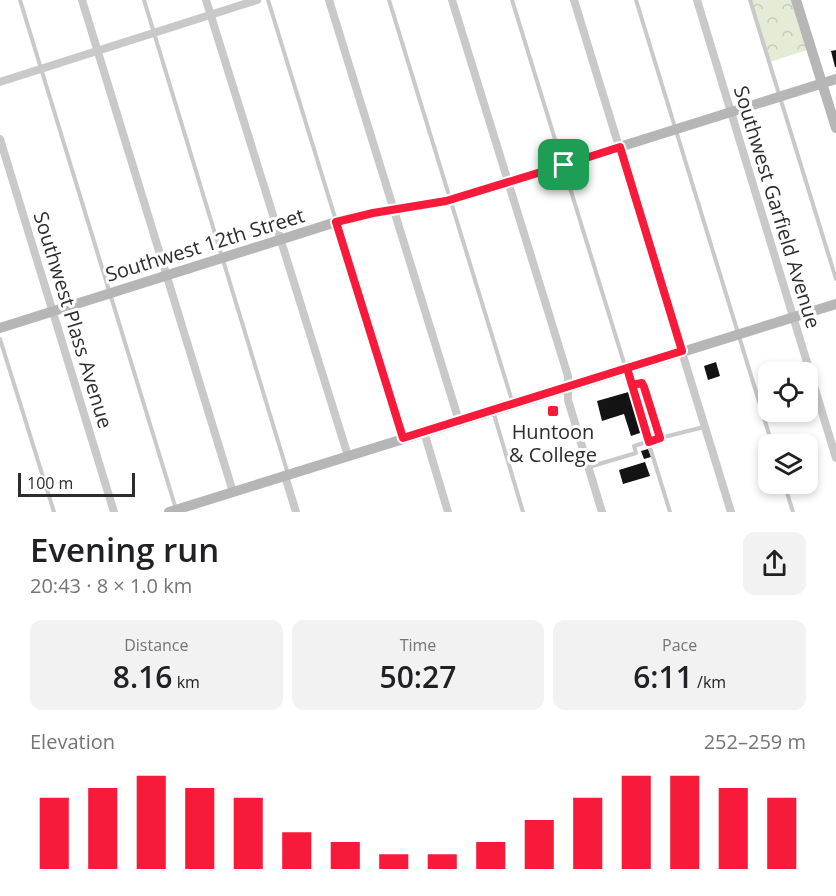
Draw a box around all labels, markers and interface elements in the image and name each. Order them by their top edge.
street label: Southwest Garfield Avenue [728,82,827,331]
pin [538,139,589,190]
icon: arrive [547,148,580,181]
street label: Southwest 12th Street [102,201,308,288]
street label: Southwest Plass Avenue [28,208,119,432]
map controls [758,362,818,494]
button: locate [758,362,818,422]
marker: Huntoon & College [546,404,560,418]
place label: Huntoon & College [509,418,597,468]
button: layers [758,434,818,494]
scale bar [18,470,135,498]
text: 100 m [27,472,73,494]
text: Evening run [30,527,219,572]
button: share [743,532,806,595]
text: 20:43 · 8 × 1.0 km [30,572,192,599]
text: Distance [124,634,188,656]
text: Time [400,634,436,656]
text: Pace [662,634,697,656]
text: 8.16 [113,656,172,697]
text: 50:27 [380,656,456,697]
text: 6:11 [633,656,693,697]
text: km [172,671,200,693]
text: /km [693,671,726,693]
text: Elevation [30,728,115,755]
text: 252–259 m [704,728,806,755]

